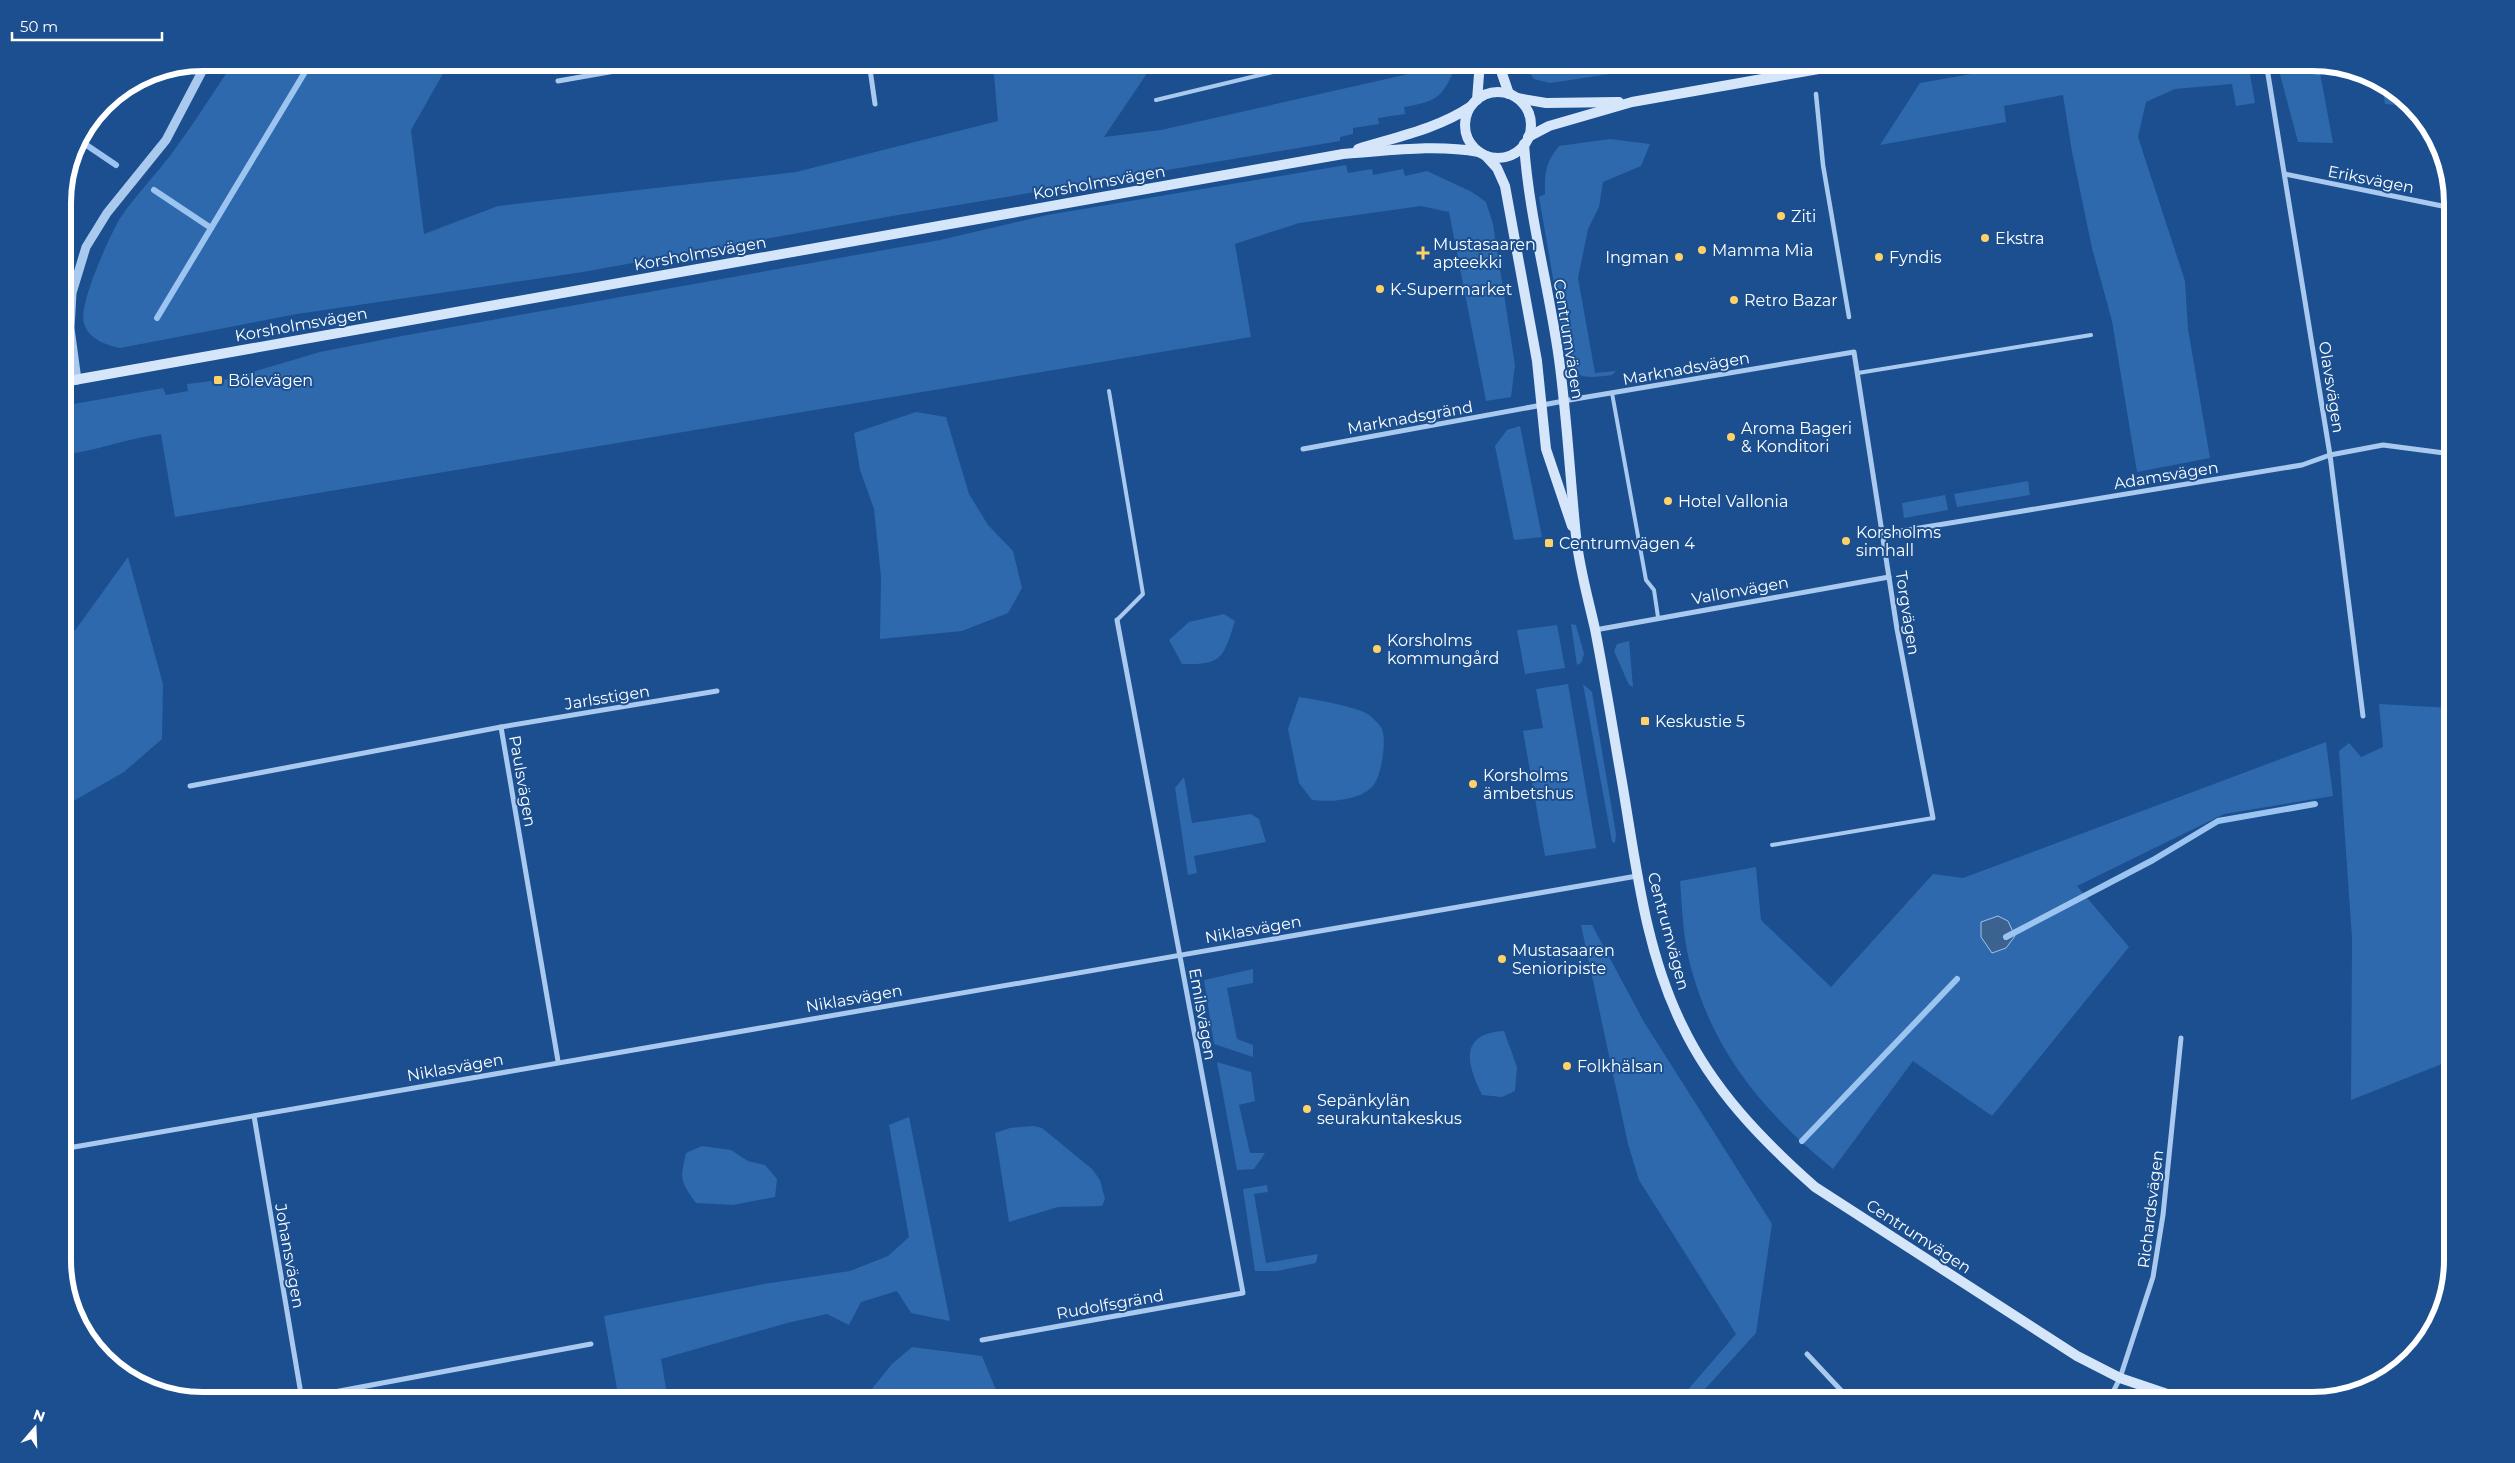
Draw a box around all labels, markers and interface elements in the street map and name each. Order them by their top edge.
scale bar [12,10,162,42]
text: 50 m [20,17,58,36]
street label: Korsholmsvägen [1031,161,1167,204]
street label: Eriksvägen [2326,162,2416,197]
place label: Ziti [1791,207,1816,226]
marker: Ziti [1775,210,1787,222]
place label: Ekstra [1995,229,2045,248]
street label: Korsholmsvägen [632,232,768,275]
marker: Ekstra [1979,232,1991,244]
place label: Mustasaaren apteekki [1433,235,1536,272]
place label: Mamma Mia [1712,241,1813,260]
marker: Mamma Mia [1696,244,1708,256]
marker: Mustasaaren apteekki [1417,247,1429,259]
place label: Ingman [1605,248,1669,267]
place label: Fyndis [1889,248,1942,267]
marker: Ingman [1673,251,1685,263]
marker: Fyndis [1873,251,1885,263]
street label: Centrumvägen [1550,278,1587,400]
place label: K-Supermarket [1390,280,1513,299]
marker: K-Supermarket [1374,283,1386,295]
place label: Retro Bazar [1744,291,1838,310]
marker: Retro Bazar [1728,294,1740,306]
street label: Korsholmsvägen [233,303,369,346]
street label: Olavsvägen [2315,340,2348,434]
street label: Marknadsvägen [1621,348,1751,389]
place label: Bölevägen [228,371,313,390]
marker: Bölevägen [212,374,224,386]
street label: Marknadsgränd [1346,397,1474,438]
place label: Aroma Bageri & Konditori [1741,419,1852,456]
marker: Aroma Bageri & Konditori [1725,431,1737,443]
street label: Adamsvägen [2112,458,2220,493]
place label: Hotel Vallonia [1678,492,1788,511]
marker: Hotel Vallonia [1662,495,1674,507]
place label: Korsholms simhall [1856,523,1941,560]
place label: Centrumvägen 4 [1559,534,1695,553]
marker: Korsholms simhall [1840,535,1852,547]
marker: Centrumvägen 4 [1543,537,1555,549]
street label: Torgvägen [1891,570,1924,656]
street label: Vallonvägen [1690,573,1790,608]
place label: Korsholms kommungård [1387,631,1499,668]
marker: Korsholms kommungård [1371,643,1383,655]
street label: Jarlsstigen [562,681,651,714]
place label: Keskustie 5 [1655,712,1745,731]
marker: Keskustie 5 [1639,715,1651,727]
street label: Paulsvägen [505,734,540,828]
place label: Korsholms ämbetshus [1483,766,1574,803]
marker: Korsholms ämbetshus [1467,778,1479,790]
street label: Centrumvägen [1644,870,1693,992]
street label: Niklasvägen [1203,912,1303,947]
place label: Mustasaaren Senioripiste [1512,941,1615,978]
marker: Mustasaaren Senioripiste [1496,953,1508,965]
street label: Emilsvägen [1185,967,1220,1062]
street label: Niklasvägen [804,981,904,1016]
street label: Niklasvägen [405,1050,505,1085]
place label: Folkhälsan [1577,1057,1663,1076]
marker: Folkhälsan [1561,1060,1573,1072]
place label: Sepänkylän seurakuntakeskus [1317,1091,1462,1128]
marker: Sepänkylän seurakuntakeskus [1301,1103,1313,1115]
street label: Richardsvägen [2134,1149,2167,1269]
street label: Centrumvägen [1863,1195,1975,1277]
street label: Johansvägen [271,1201,308,1310]
street label: Rudolfsgränd [1055,1286,1165,1323]
north arrow [10,1403,60,1453]
text: N [31,1405,48,1426]

